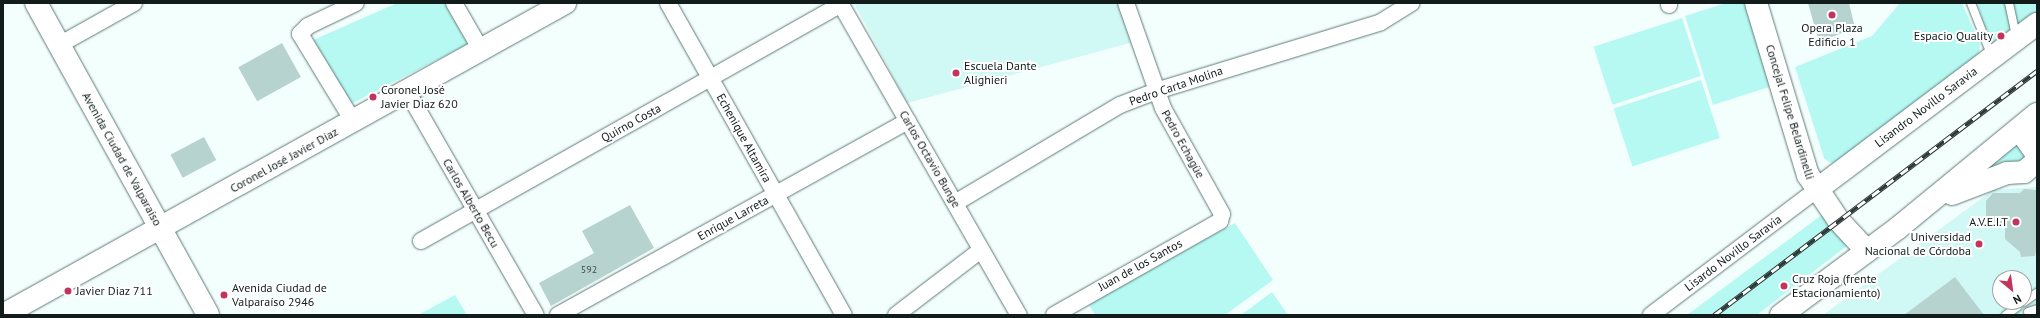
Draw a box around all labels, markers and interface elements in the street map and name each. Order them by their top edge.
marker: Opera Plaza Edificio 1 [1827,10,1837,20]
place label: Opera Plaza Edificio 1 [1801,21,1863,49]
place label: Espacio Quality [1914,29,1993,43]
marker: Espacio Quality [1996,31,2006,41]
street label: Concejal Felipe Belardinelli [1763,43,1817,181]
place label: Escuela Dante Alighieri [964,59,1037,87]
street label: Pedro Carta Molina [1127,63,1225,109]
street label: Lisandro Novillo Saravia [1872,64,1980,150]
marker: Escuela Dante Alighieri [951,68,961,78]
place label: Coronel José Javier Diaz 620 [381,83,458,111]
street label: Avenida Ciudad de Valparaíso [79,89,165,229]
street label: Echenique Altamira [713,91,775,185]
marker: Coronel José Javier Diaz 620 [368,92,378,102]
street label: Quirno Costa [599,101,663,145]
street label: Pedro Echagüe [1158,107,1208,181]
street label: Carlos Octavio Bunge [896,108,964,210]
street label: Coronel José Javier Díaz [227,124,341,196]
street label: Carlos Alberto Becu [440,156,502,250]
street label: Enrique Larreta [695,193,771,243]
street label: Lisardo Novillo Saravia [1682,212,1784,294]
place label: A.V.E.I.T [1969,215,2008,229]
marker: A.V.E.I.T [2011,217,2021,227]
place label: Universidad Nacional de Córdoba [1865,230,1971,258]
street label: Juan de los Santos [1095,236,1185,294]
marker: Universidad Nacional de Córdoba [1974,239,1984,249]
house number: 592 [581,264,597,276]
north arrow [1992,270,2032,310]
place label: Cruz Roja (frente Estacionamiento) [1792,272,1880,300]
place label: Avenida Ciudad de Valparaíso 2946 [232,281,327,309]
marker: Cruz Roja (frente Estacionamiento) [1779,281,1789,291]
place label: Javier Diaz 711 [76,284,153,298]
marker: Javier Diaz 711 [63,286,73,296]
marker: Avenida Ciudad de Valparaíso 2946 [219,290,229,300]
text: N [2011,292,2024,307]

